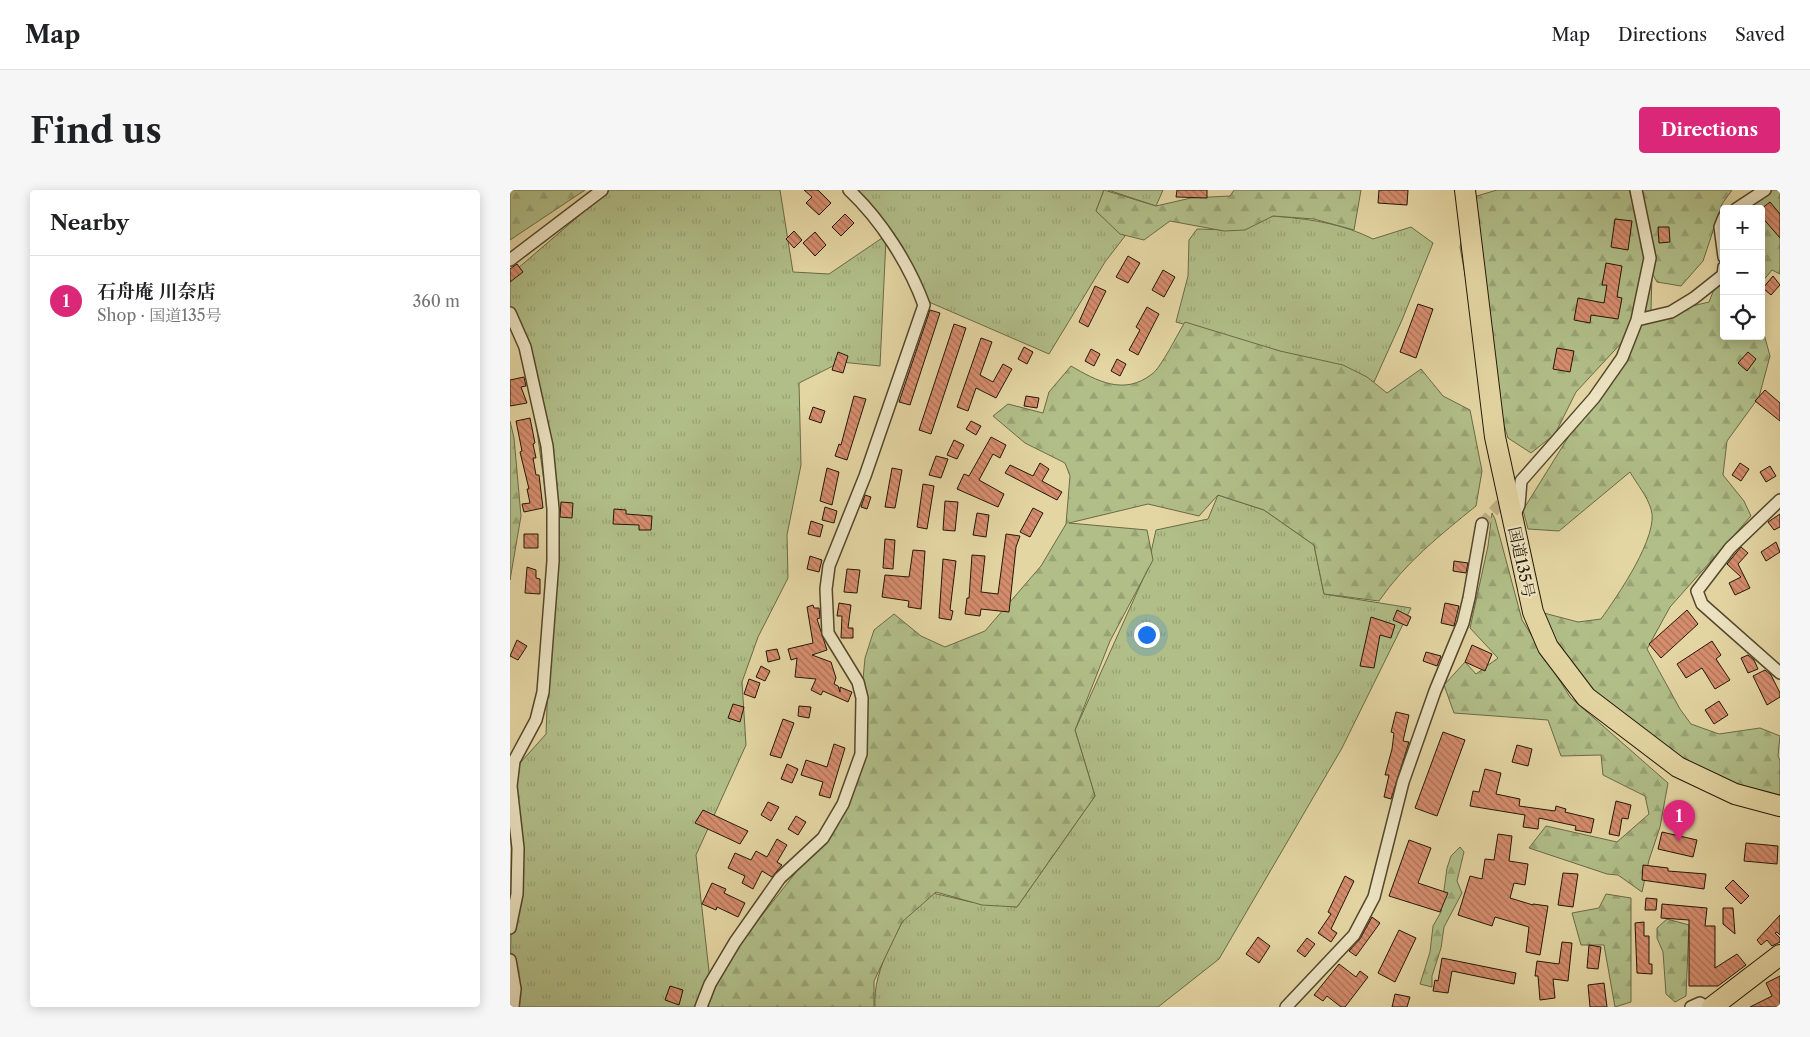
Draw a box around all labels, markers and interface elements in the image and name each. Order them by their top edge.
text: Map [25,20,80,49]
text: Map [1551,24,1590,46]
text: Directions [1618,24,1707,46]
text: Saved [1735,24,1785,46]
button: Directions [1639,107,1780,153]
text: Find us [30,109,162,152]
map controls [1720,205,1765,340]
button: + [1720,205,1765,250]
text: Nearby [50,210,129,235]
button: − [1720,250,1765,295]
text: 石舟庵 川奈店 [97,280,216,303]
text: 1 [62,291,70,311]
text: 360 m [413,291,460,311]
button: locate [1720,295,1765,340]
text: Shop · 国道135号 [97,305,222,325]
street label: 国道135号 [1505,525,1539,599]
your location [1134,622,1160,648]
pin: 1 [1663,800,1695,841]

